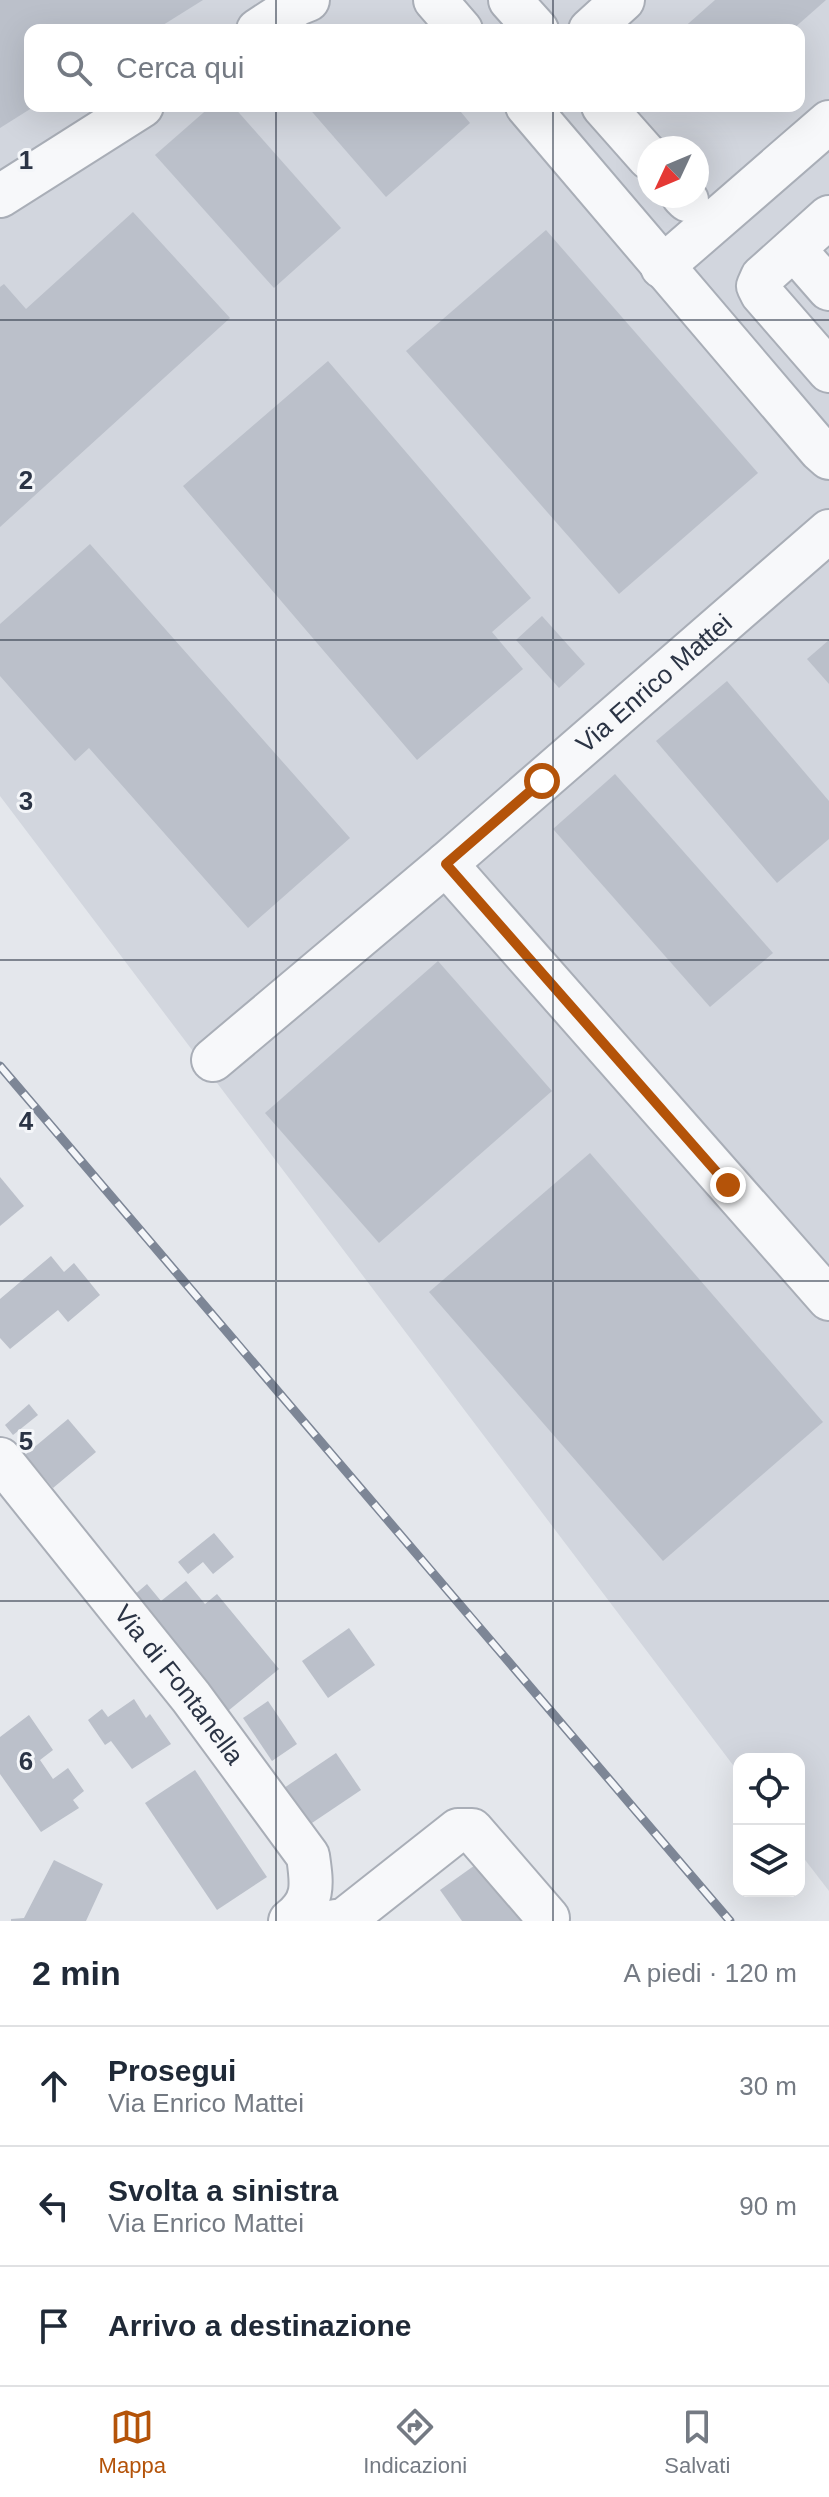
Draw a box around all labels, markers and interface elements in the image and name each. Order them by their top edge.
search box [24,24,805,112]
icon: search [52,46,96,90]
text: Cerca qui [116,51,244,84]
north arrow [637,136,709,208]
text: 1 [19,145,33,175]
text: 2 [19,465,33,495]
street label: Via Enrico Mattei [570,608,738,759]
route start [524,763,560,799]
text: 3 [19,786,33,816]
text: 4 [19,1106,34,1136]
route end [710,1167,746,1203]
text: 5 [19,1426,33,1456]
street label: Via di Fontanella [108,1599,251,1770]
text: 6 [19,1746,33,1776]
map controls [733,1753,805,1897]
button: locate [733,1753,805,1825]
button: layers [733,1825,805,1897]
text: 2 min [32,1954,121,1992]
text: A piedi · 120 m [624,1958,797,1988]
text: Prosegui [108,2054,236,2087]
icon: ahead [32,2064,76,2108]
text: 30 m [739,2071,797,2101]
text: Via Enrico Mattei [108,2088,304,2118]
text: Svolta a sinistra [108,2174,338,2207]
icon: left [32,2184,76,2228]
text: 90 m [739,2191,797,2221]
text: Via Enrico Mattei [108,2208,304,2238]
icon: arrive [32,2304,76,2348]
text: Arrivo a destinazione [108,2309,411,2342]
tab: Mappa [99,2405,166,2479]
tab: Indicazioni [363,2405,467,2479]
tab: Salvati [664,2405,730,2479]

